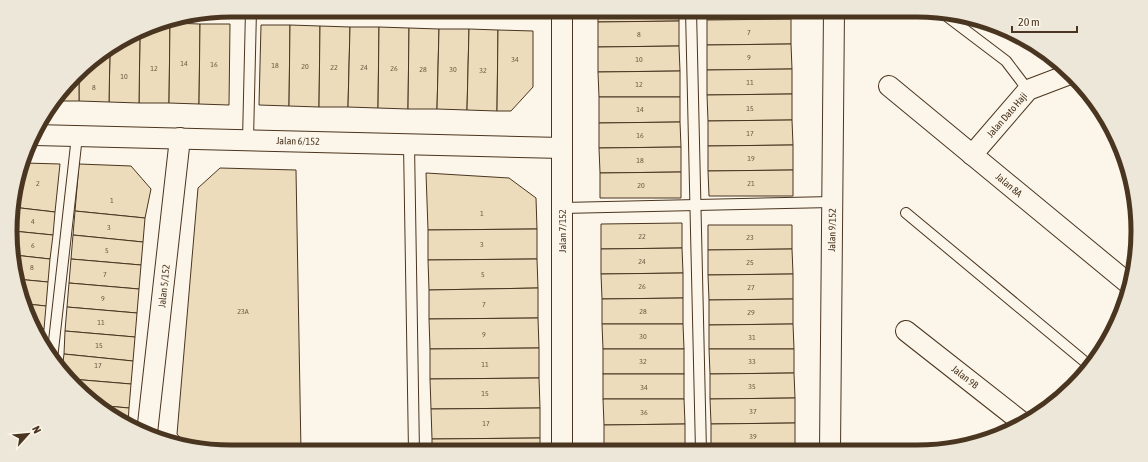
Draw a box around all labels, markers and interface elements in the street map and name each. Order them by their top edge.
scale bar [1012,8,1077,34]
text: 20 m [1018,15,1040,29]
house number: 7 [747,28,751,37]
house number: 8 [637,30,641,39]
house number: 9 [747,53,751,62]
house number: 34 [511,55,519,64]
house number: 10 [635,55,643,64]
house number: 14 [180,59,188,68]
house number: 16 [210,60,218,69]
house number: 18 [271,61,279,70]
house number: 20 [301,62,309,71]
house number: 22 [330,63,338,72]
house number: 24 [360,63,368,72]
house number: 12 [150,64,158,73]
house number: 26 [390,64,398,73]
house number: 28 [419,65,427,74]
house number: 30 [449,65,457,74]
house number: 32 [479,66,487,75]
house number: 10 [120,72,128,81]
house number: 11 [746,78,754,87]
house number: 12 [635,80,643,89]
house number: 8 [92,83,96,92]
street label: Jalan Dato Haji [985,90,1029,140]
house number: 15 [746,104,754,113]
house number: 14 [636,105,644,114]
house number: 17 [746,129,754,138]
house number: 16 [636,131,644,140]
street label: Jalan 6/152 [276,135,320,147]
house number: 19 [747,154,755,163]
house number: 18 [636,156,644,165]
street label: Jalan 8A [994,171,1024,199]
house number: 2 [36,179,40,188]
house number: 21 [747,179,755,188]
house number: 20 [637,181,645,190]
house number: 1 [110,196,114,205]
street label: Jalan 9/152 [826,208,838,252]
house number: 1 [480,209,484,218]
street label: Jalan 7/152 [557,209,568,253]
house number: 4 [31,217,35,226]
house number: 3 [107,223,111,232]
house number: 22 [638,232,646,241]
house number: 23 [746,233,754,242]
house number: 3 [480,240,484,249]
house number: 6 [31,241,35,250]
house number: 5 [105,246,109,255]
house number: 24 [638,257,646,266]
house number: 25 [746,258,754,267]
house number: 8 [30,263,34,272]
street label: Jalan 5/152 [156,263,172,308]
house number: 7 [103,270,107,279]
house number: 5 [481,270,485,279]
house number: 26 [638,282,646,291]
house number: 27 [747,283,755,292]
house number: 9 [101,294,105,303]
house number: 7 [482,300,486,309]
house number: 23A [237,307,249,316]
house number: 28 [639,307,647,316]
house number: 29 [747,308,755,317]
house number: 11 [97,318,105,327]
house number: 9 [482,330,486,339]
house number: 30 [639,332,647,341]
house number: 31 [748,333,756,342]
house number: 15 [95,341,103,350]
house number: 32 [639,357,647,366]
house number: 33 [748,357,756,366]
house number: 11 [481,360,489,369]
house number: 17 [94,361,102,370]
street label: Jalan 9B [949,363,981,391]
house number: 35 [748,382,756,391]
house number: 34 [640,383,648,392]
house number: 15 [481,389,489,398]
house number: 37 [749,407,757,416]
house number: 36 [640,408,648,417]
north arrow [8,414,48,454]
house number: 17 [482,419,490,428]
text: N [30,424,44,435]
house number: 39 [749,432,757,441]

